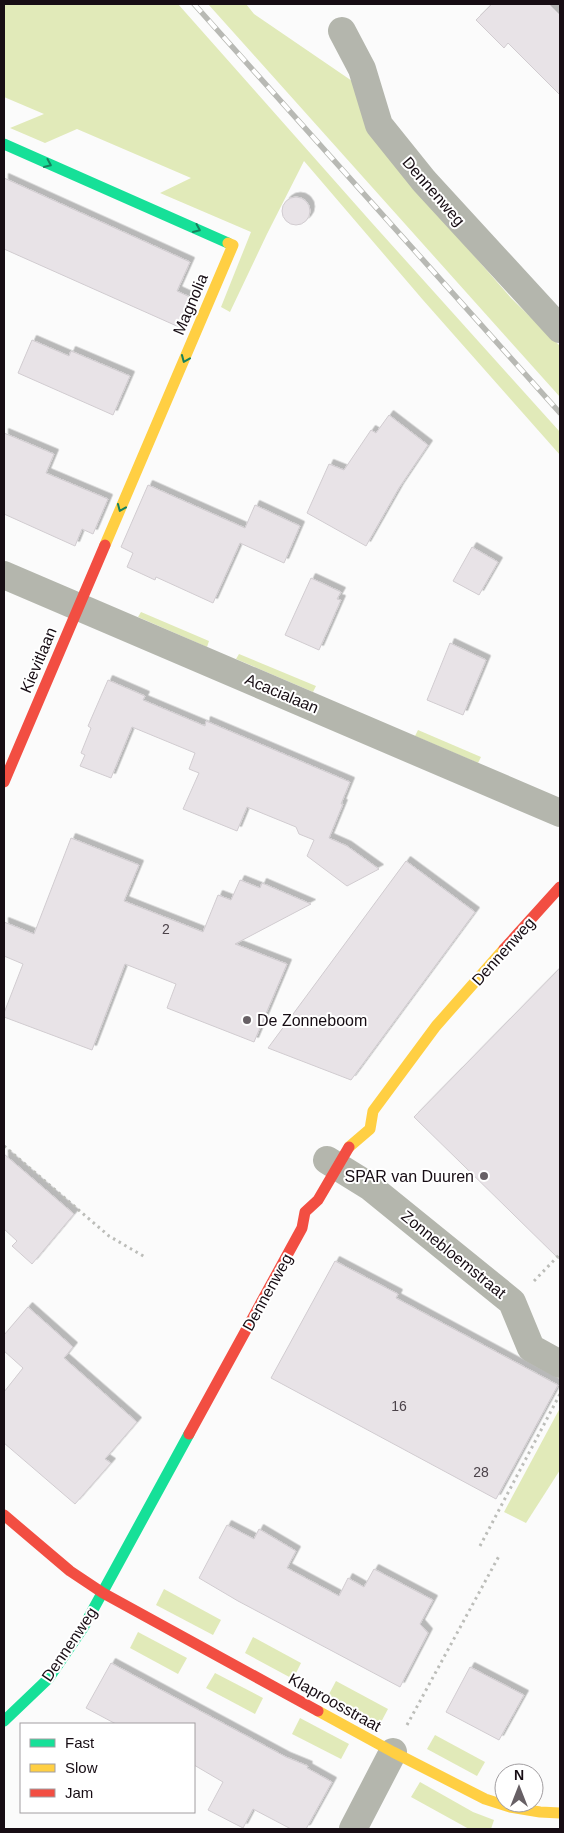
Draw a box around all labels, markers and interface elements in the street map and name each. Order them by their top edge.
street label: Dennenweg [399,154,468,229]
one-way arrow [43,157,52,168]
one-way arrow [192,223,201,234]
street label: Magnolia [170,271,211,337]
one-way arrow [180,354,190,362]
one-way arrow [116,503,127,512]
street label: Kievitlaan [17,625,60,695]
street label: Acacialaan [242,670,321,717]
street label: Dennenweg [468,914,538,989]
house number: 2 [162,921,170,937]
place label: De Zonneboom [257,1012,367,1029]
marker: De Zonneboom [241,1014,253,1026]
place label: SPAR van Duuren [344,1168,474,1185]
marker: SPAR van Duuren [478,1170,490,1182]
street label: Zonnebloemstraat [398,1207,510,1302]
street label: Dennenweg [239,1251,296,1334]
house number: 16 [391,1398,407,1414]
house number: 28 [473,1464,489,1480]
street label: Dennenweg [38,1604,100,1684]
street label: Klaproosstraat [286,1670,384,1735]
legend [20,1723,195,1813]
text: Fast [65,1734,95,1751]
text: Slow [65,1759,98,1776]
north arrow [494,1763,544,1813]
text: N [514,1767,524,1783]
text: Jam [65,1784,93,1801]

